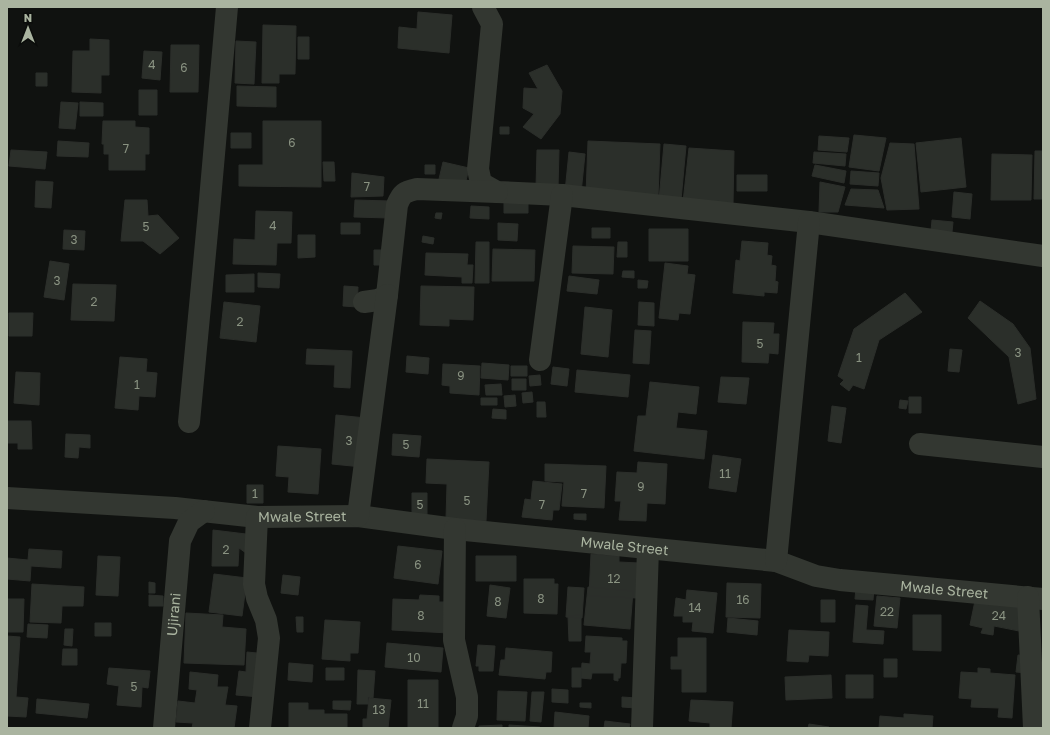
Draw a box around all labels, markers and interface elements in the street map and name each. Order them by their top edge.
north arrow [8,8,48,48]
text: N [24,11,32,24]
house number: 4 [148,57,156,72]
house number: 6 [180,60,188,75]
house number: 6 [288,135,296,150]
house number: 7 [123,141,129,156]
house number: 7 [364,179,370,194]
house number: 4 [269,218,277,233]
house number: 5 [143,219,150,234]
house number: 3 [70,232,78,247]
house number: 3 [53,273,61,288]
house number: 2 [91,294,98,309]
house number: 2 [237,314,244,329]
house number: 5 [757,336,764,351]
house number: 3 [1014,345,1022,360]
house number: 1 [856,350,862,365]
house number: 9 [457,368,465,383]
house number: 1 [134,377,140,392]
house number: 3 [345,433,353,448]
house number: 5 [403,437,410,452]
house number: 11 [719,466,731,481]
house number: 9 [637,479,645,494]
house number: 1 [252,486,258,501]
house number: 7 [581,486,587,501]
house number: 5 [464,493,471,508]
house number: 5 [417,497,424,512]
house number: 7 [539,497,545,512]
street label: Mwale Street [258,507,347,525]
street label: Mwale Street [580,533,669,558]
house number: 2 [223,542,230,557]
house number: 6 [414,557,422,572]
house number: 12 [608,571,620,586]
street label: Mwale Street [899,577,989,602]
house number: 8 [537,591,545,606]
street label: Ujirani [163,592,184,637]
house number: 16 [736,592,750,607]
house number: 8 [494,594,502,609]
house number: 14 [688,600,702,615]
house number: 22 [880,604,894,619]
house number: 8 [417,608,425,623]
house number: 24 [992,608,1006,623]
house number: 10 [407,650,421,665]
house number: 5 [131,679,138,694]
house number: 11 [417,696,429,711]
house number: 13 [373,702,385,717]

